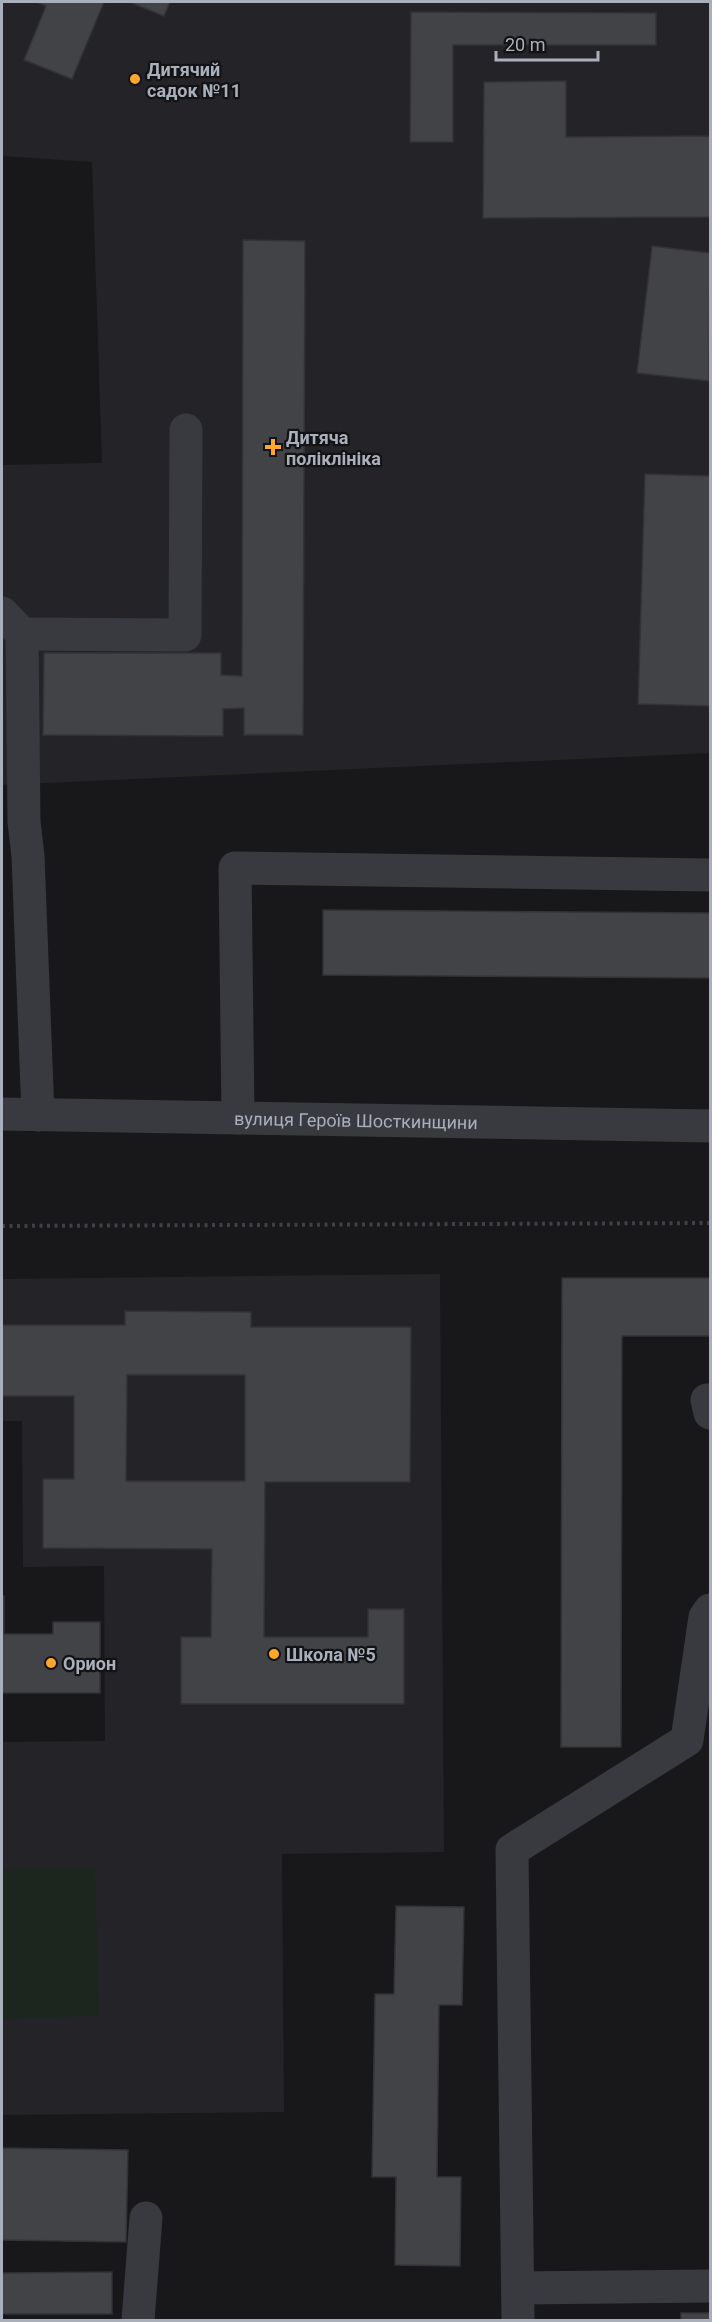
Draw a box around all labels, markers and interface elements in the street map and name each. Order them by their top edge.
scale bar [496,24,598,62]
text: 20 m [505,34,545,55]
place label: Дитячий садок №11 [147,59,241,101]
marker: Дитячий садок №11 [128,72,142,86]
place label: Дитяча поліклініка [286,427,381,469]
marker: Дитяча поліклініка [264,438,282,456]
street label: вулиця Героїв Шосткинщини [234,1107,478,1133]
place label: Школа №5 [286,1644,376,1665]
marker: Школа №5 [267,1647,281,1661]
place label: Орион [63,1653,116,1674]
marker: Орион [44,1656,58,1670]

